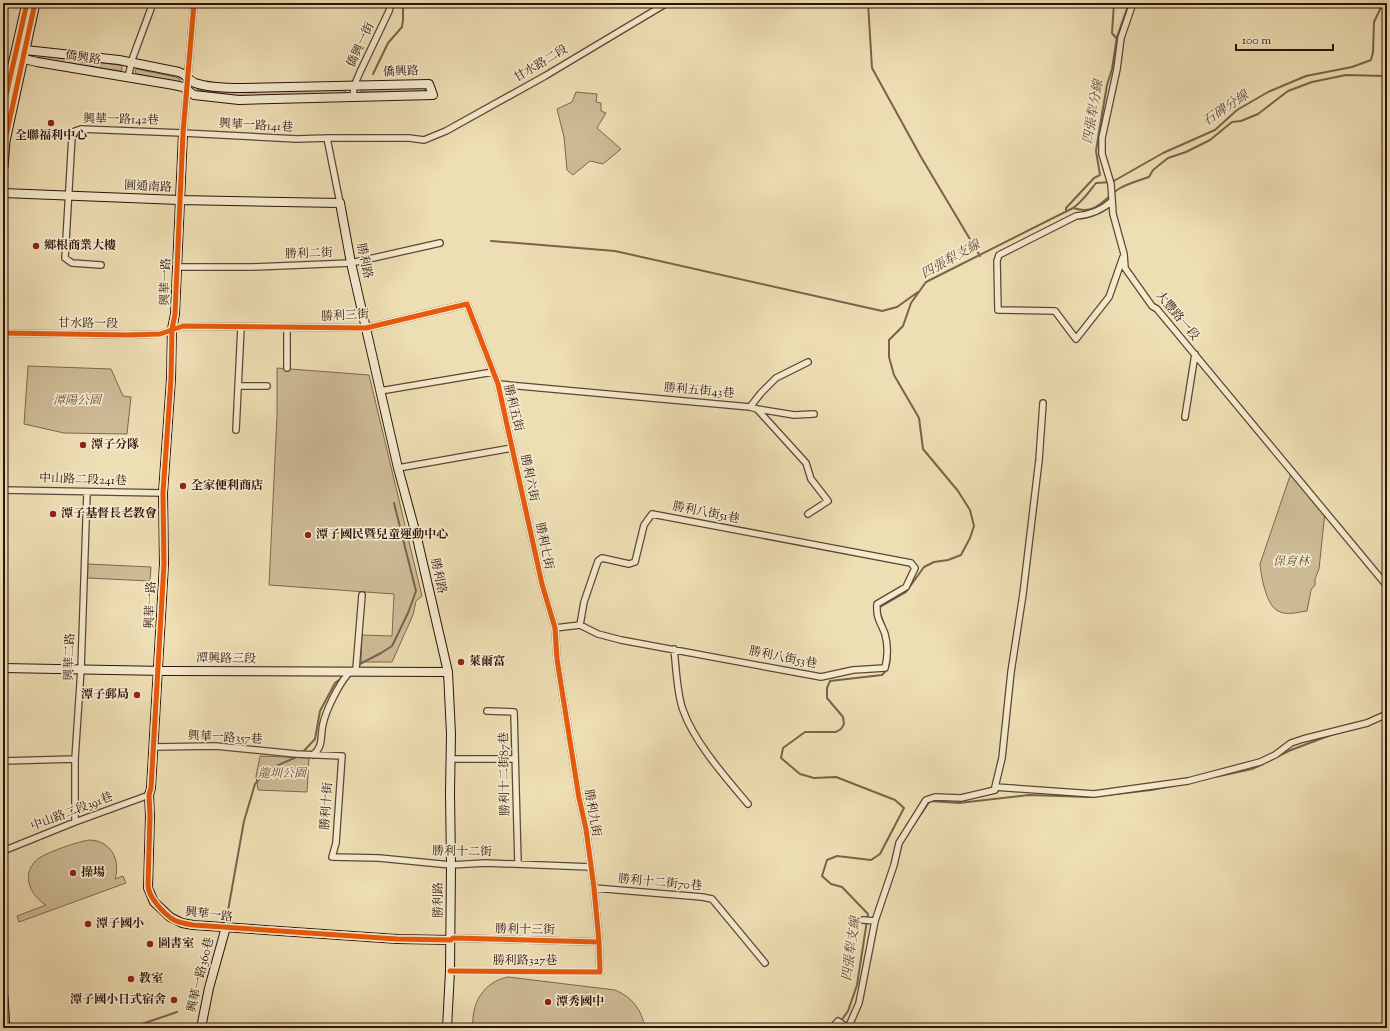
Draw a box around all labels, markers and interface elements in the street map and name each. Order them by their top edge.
street label: 僑興一街 [343,19,380,71]
scale bar [1236,26,1333,52]
text: 100 m [1242,32,1271,50]
street label: 甘水路二段 [511,41,571,87]
street label: 僑興路 [64,46,102,70]
street label: 僑興路 [383,62,419,82]
water label: 四張犁分線 [1079,76,1109,146]
water label: 石碑分線 [1199,86,1254,131]
street label: 興華一路142巷 [83,110,159,130]
street label: 興華一路141巷 [218,115,294,137]
marker: 全聯福利中心 [46,118,56,128]
place label: 全聯福利中心 [15,127,87,145]
street label: 圓通南路 [124,177,172,197]
water label: 四張犁支線 [918,235,986,284]
place label: 鄉根商業大樓 [44,237,116,255]
marker: 鄉根商業大樓 [31,241,41,251]
street label: 勝利路 [351,242,377,280]
street label: 勝利二街 [285,244,334,264]
street label: 興華一路 [156,258,176,306]
street label: 大豐路一段 [1151,287,1203,345]
street label: 勝利三街 [321,306,370,326]
street label: 甘水路一段 [58,314,118,334]
street label: 勝利五街43巷 [663,379,735,403]
street label: 勝利五街 [498,383,528,434]
park label: 潭陽公園 [53,392,103,410]
place label: 潭子分隊 [91,436,139,454]
marker: 潭子分隊 [78,440,88,450]
street label: 勝利六街 [515,453,543,504]
street label: 中山路二段241巷 [39,469,127,491]
place label: 全家便利商店 [191,477,263,495]
marker: 全家便利商店 [178,481,188,491]
street label: 勝利八街51巷 [671,498,741,528]
place label: 潭子基督長老教會 [61,505,157,523]
marker: 潭子基督長老教會 [48,509,58,519]
street label: 勝利七街 [530,521,558,572]
place label: 潭子國民暨兒童運動中心 [316,526,448,544]
marker: 潭子國民暨兒童運動中心 [303,530,313,540]
park label: 保育林 [1273,553,1311,571]
street label: 勝利路 [425,557,451,595]
street label: 興華一路 [141,581,161,629]
street label: 興華二路 [60,633,80,681]
street label: 勝利八街53巷 [747,643,819,673]
street label: 潭興路三段 [196,649,256,669]
place label: 萊爾富 [469,653,505,671]
marker: 萊爾富 [456,657,466,667]
place label: 潭子郵局 [81,686,129,704]
marker: 潭子郵局 [132,690,142,700]
street label: 興華一路357巷 [187,727,263,749]
street label: 勝利十二街87巷 [495,732,515,816]
park label: 龍圳公園 [258,765,308,783]
street label: 勝利十街 [316,780,338,831]
street label: 中山路二段391巷 [28,788,116,836]
street label: 勝利九街 [579,788,605,839]
street label: 勝利十二街 [432,842,493,862]
place label: 操場 [81,864,105,882]
marker: 操場 [68,868,78,878]
street label: 勝利十二街70巷 [617,870,703,896]
street label: 勝利路 [430,882,448,918]
street label: 興華一路 [184,903,234,927]
water label: 四張犁支線 [839,914,866,982]
place label: 潭子國小 [96,915,144,933]
marker: 潭子國小 [83,919,93,929]
street label: 勝利十三街 [495,920,556,940]
place label: 圖書室 [158,935,194,953]
street label: 興華一路360巷 [183,935,219,1015]
marker: 圖書室 [145,939,155,949]
street label: 勝利路327巷 [493,952,557,970]
place label: 教室 [139,970,163,988]
marker: 教室 [126,974,136,984]
place label: 潭子國小日式宿舍 [70,991,166,1009]
place label: 潭秀國中 [556,993,604,1011]
marker: 潭子國小日式宿舍 [169,995,179,1005]
marker: 潭秀國中 [543,997,553,1007]

